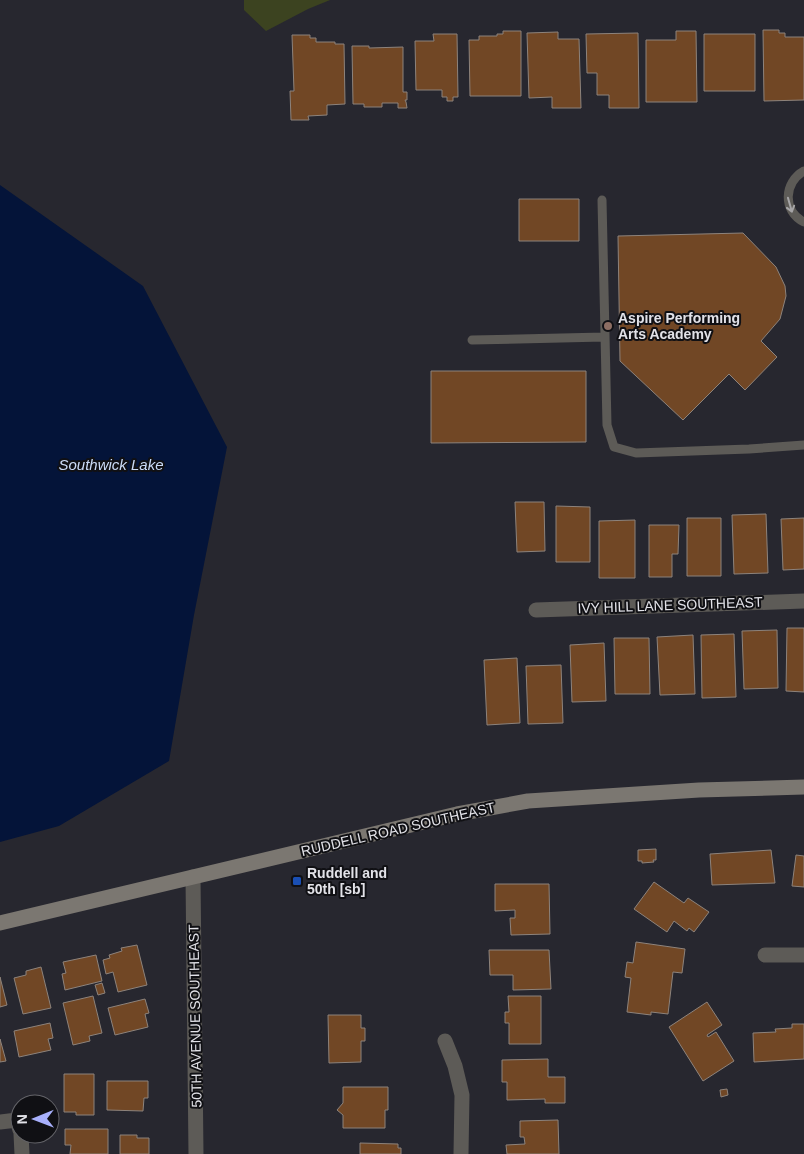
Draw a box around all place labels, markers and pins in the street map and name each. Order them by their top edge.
place label: Aspire Performing Arts Academy [618,310,740,342]
marker: Aspire Performing Arts Academy [602,320,614,332]
place label: Ruddell and 50th [sb] [307,865,387,897]
marker: Ruddell and 50th [sb] [291,875,303,887]

